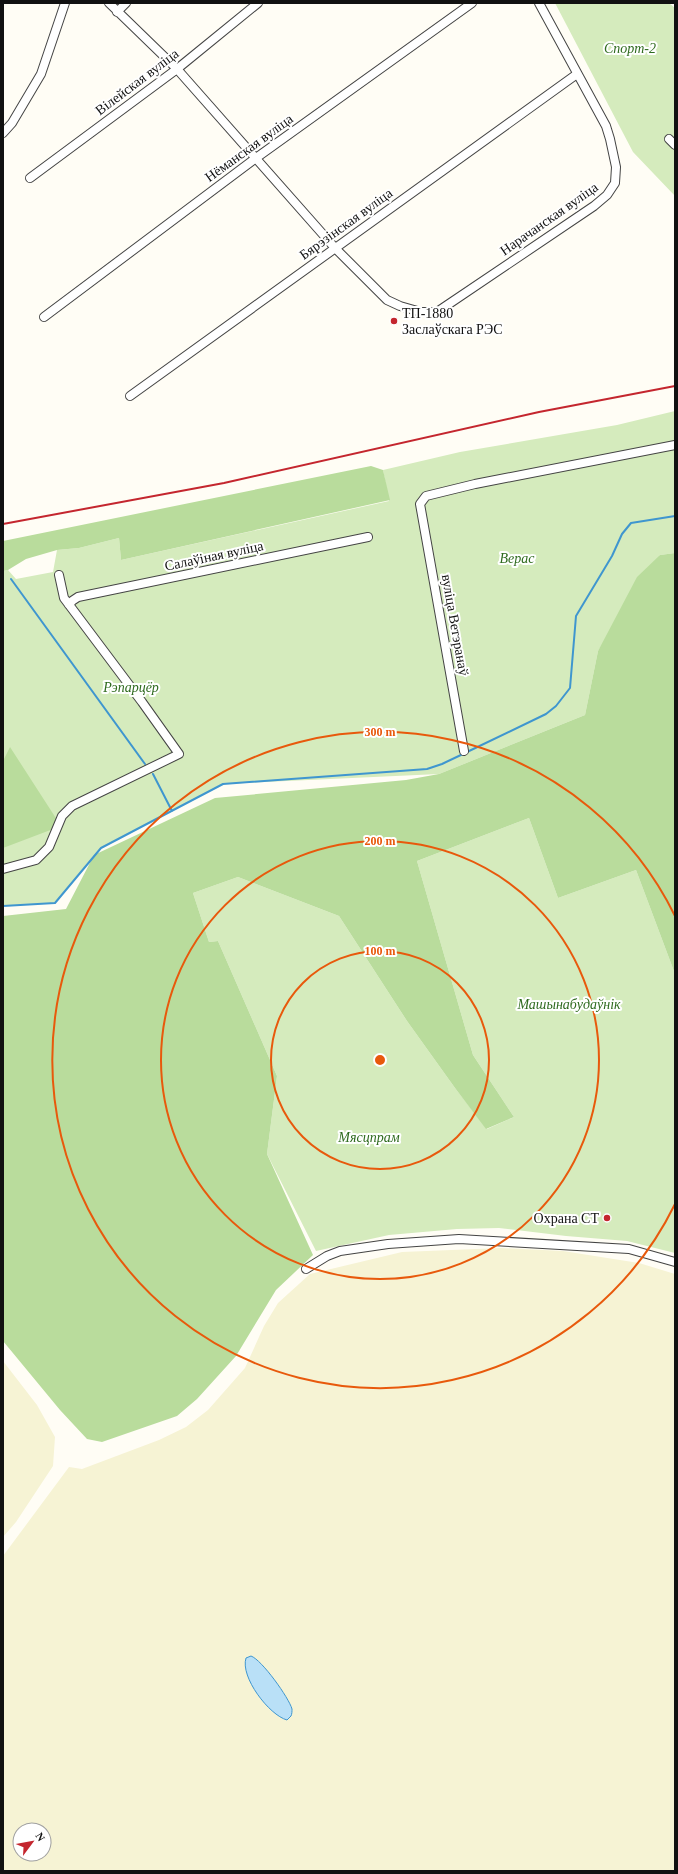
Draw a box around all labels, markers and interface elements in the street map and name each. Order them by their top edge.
park label: Спорт-2 [604,41,656,56]
street label: Вілейская вуліца [93,45,182,118]
street label: Нёманская вуліца [202,111,296,185]
street label: Нарачанская вуліца [497,179,601,258]
street label: Бярэзінская вуліца [297,185,396,263]
place label: ТП-1880 Заслаўскага РЭС [402,306,502,337]
marker: ТП-1880 Заслаўскага РЭС [389,316,399,326]
street label: Салаўіная вуліца [163,538,265,574]
park label: Верас [500,551,535,566]
street label: вуліца Ветэранаў [439,573,471,677]
park label: Рэпарцёр [102,680,159,695]
text: 300 m [365,725,396,739]
text: 200 m [365,834,396,848]
text: 100 m [365,944,396,958]
park label: Машынабудаўнік [516,997,621,1012]
centre of rings [373,1053,387,1067]
park label: Мясцпрам [337,1130,400,1145]
place label: Охрана СТ [534,1211,599,1226]
marker: Охрана СТ [602,1213,612,1223]
north arrow [12,1822,52,1862]
text: N [33,1830,48,1843]

